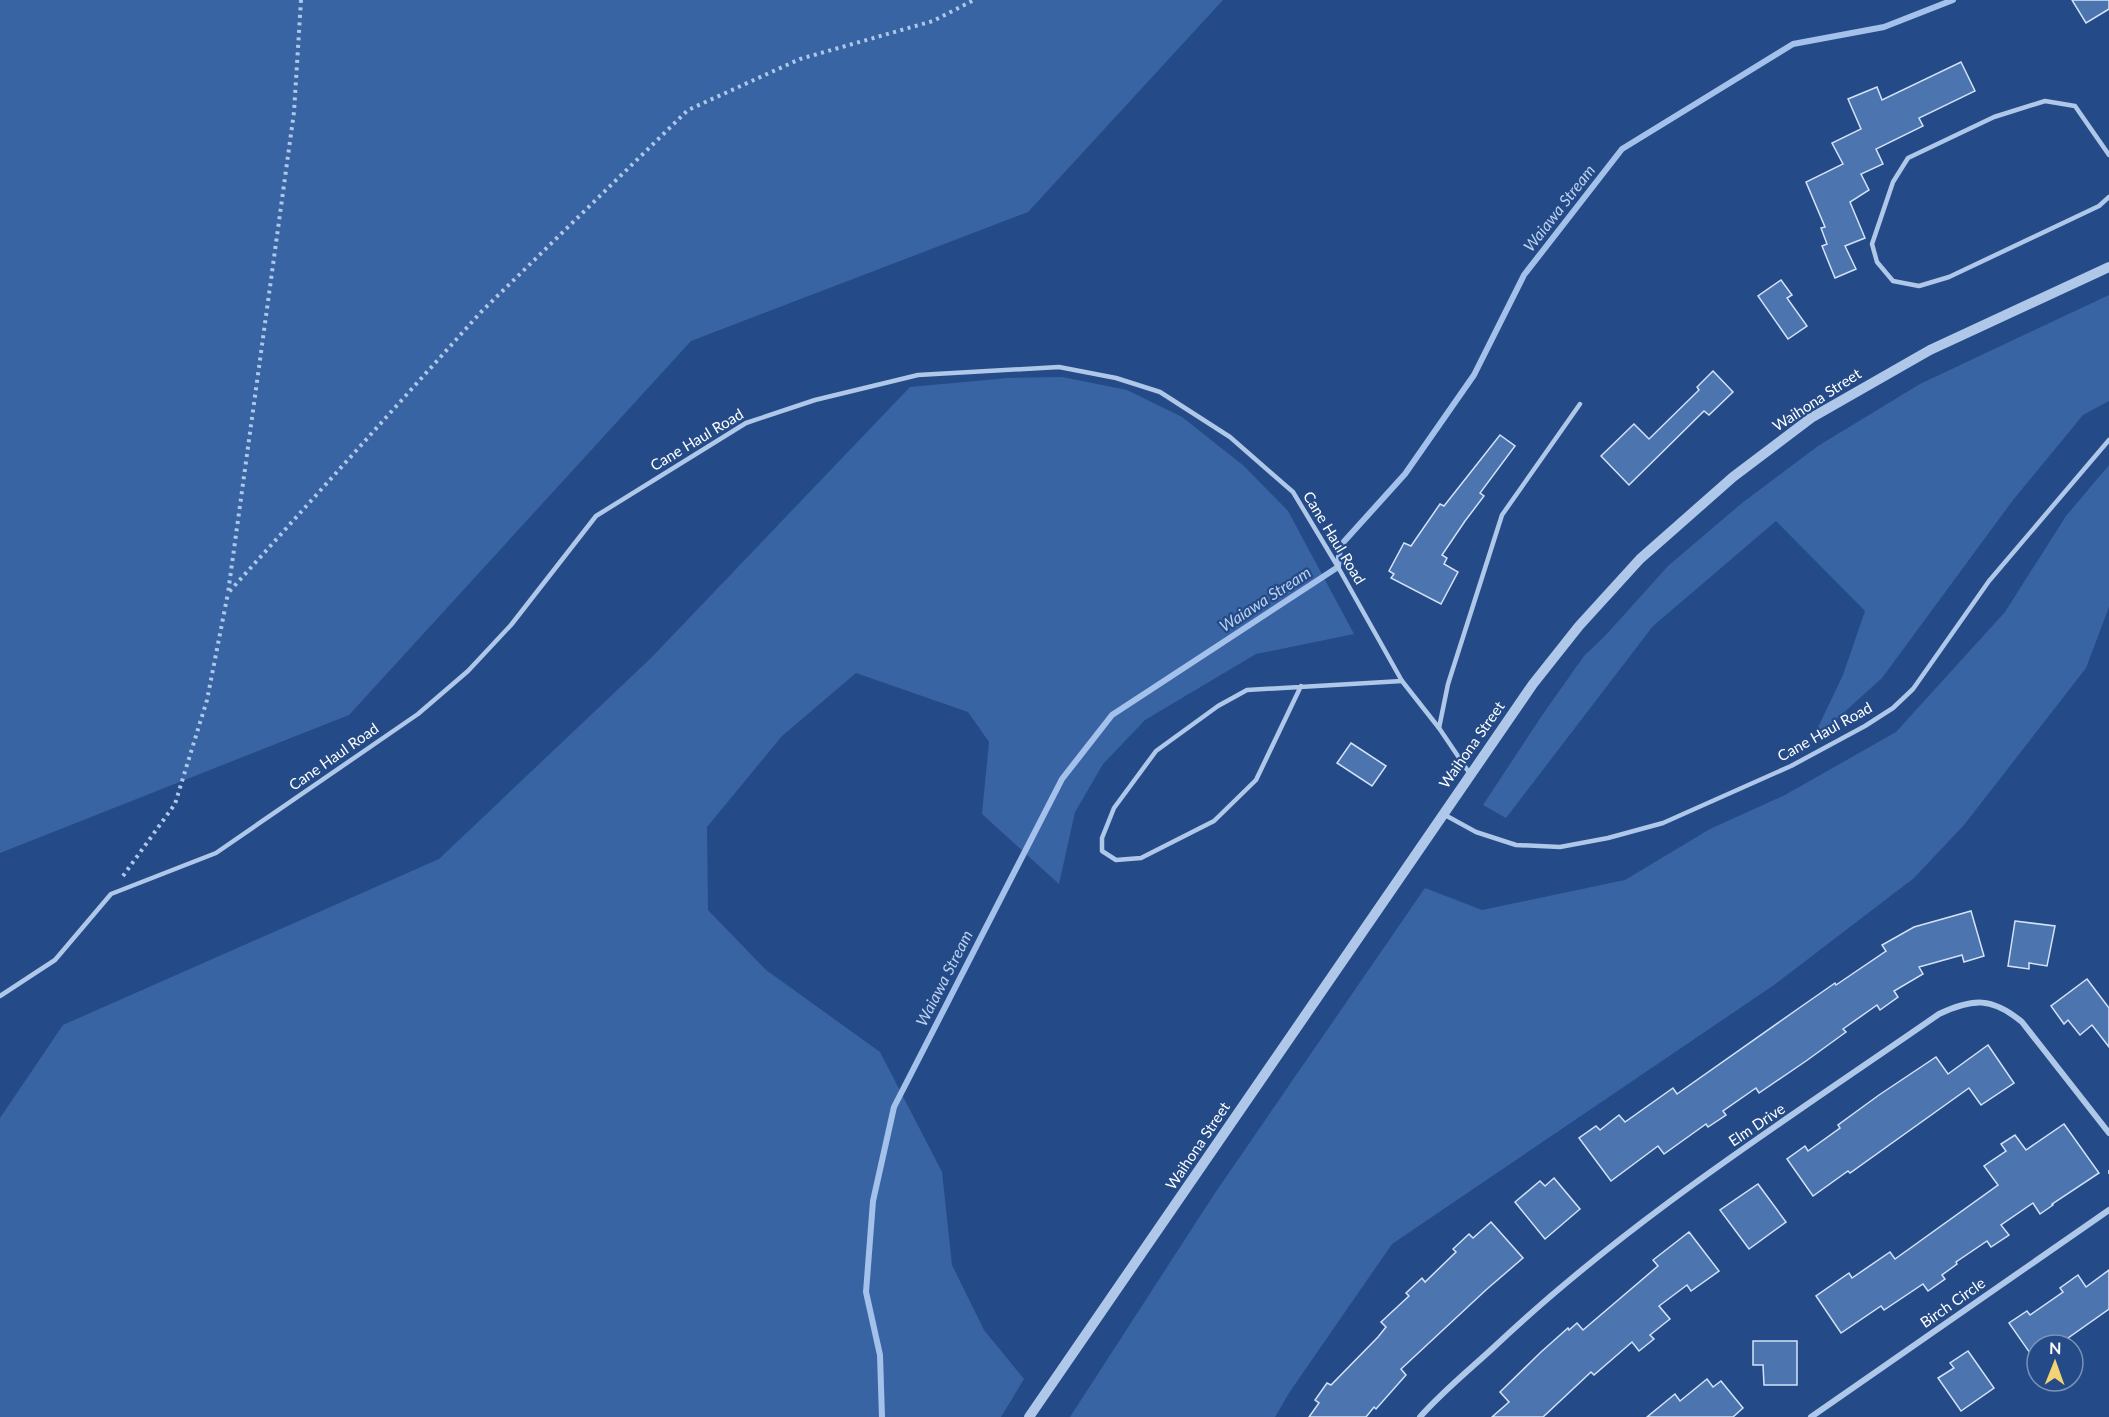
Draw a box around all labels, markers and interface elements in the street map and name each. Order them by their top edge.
water label: Waiawa Stream [1519,161,1598,255]
street label: Waihona Street [1769,364,1865,434]
street label: Cane Haul Road [647,404,746,474]
street label: Cane Haul Road [1300,488,1370,587]
water label: Waiawa Stream [1216,562,1314,635]
street label: Waihona Street [1435,697,1508,791]
street label: Cane Haul Road [1774,698,1875,765]
street label: Cane Haul Road [285,719,382,794]
water label: Waiawa Stream [911,927,976,1029]
street label: Waihona Street [1161,1098,1233,1193]
street label: Elm Drive [1725,1099,1788,1150]
street label: Birch Circle [1917,1273,1988,1331]
north arrow [2025,1333,2085,1393]
text: N [2049,1338,2062,1357]

